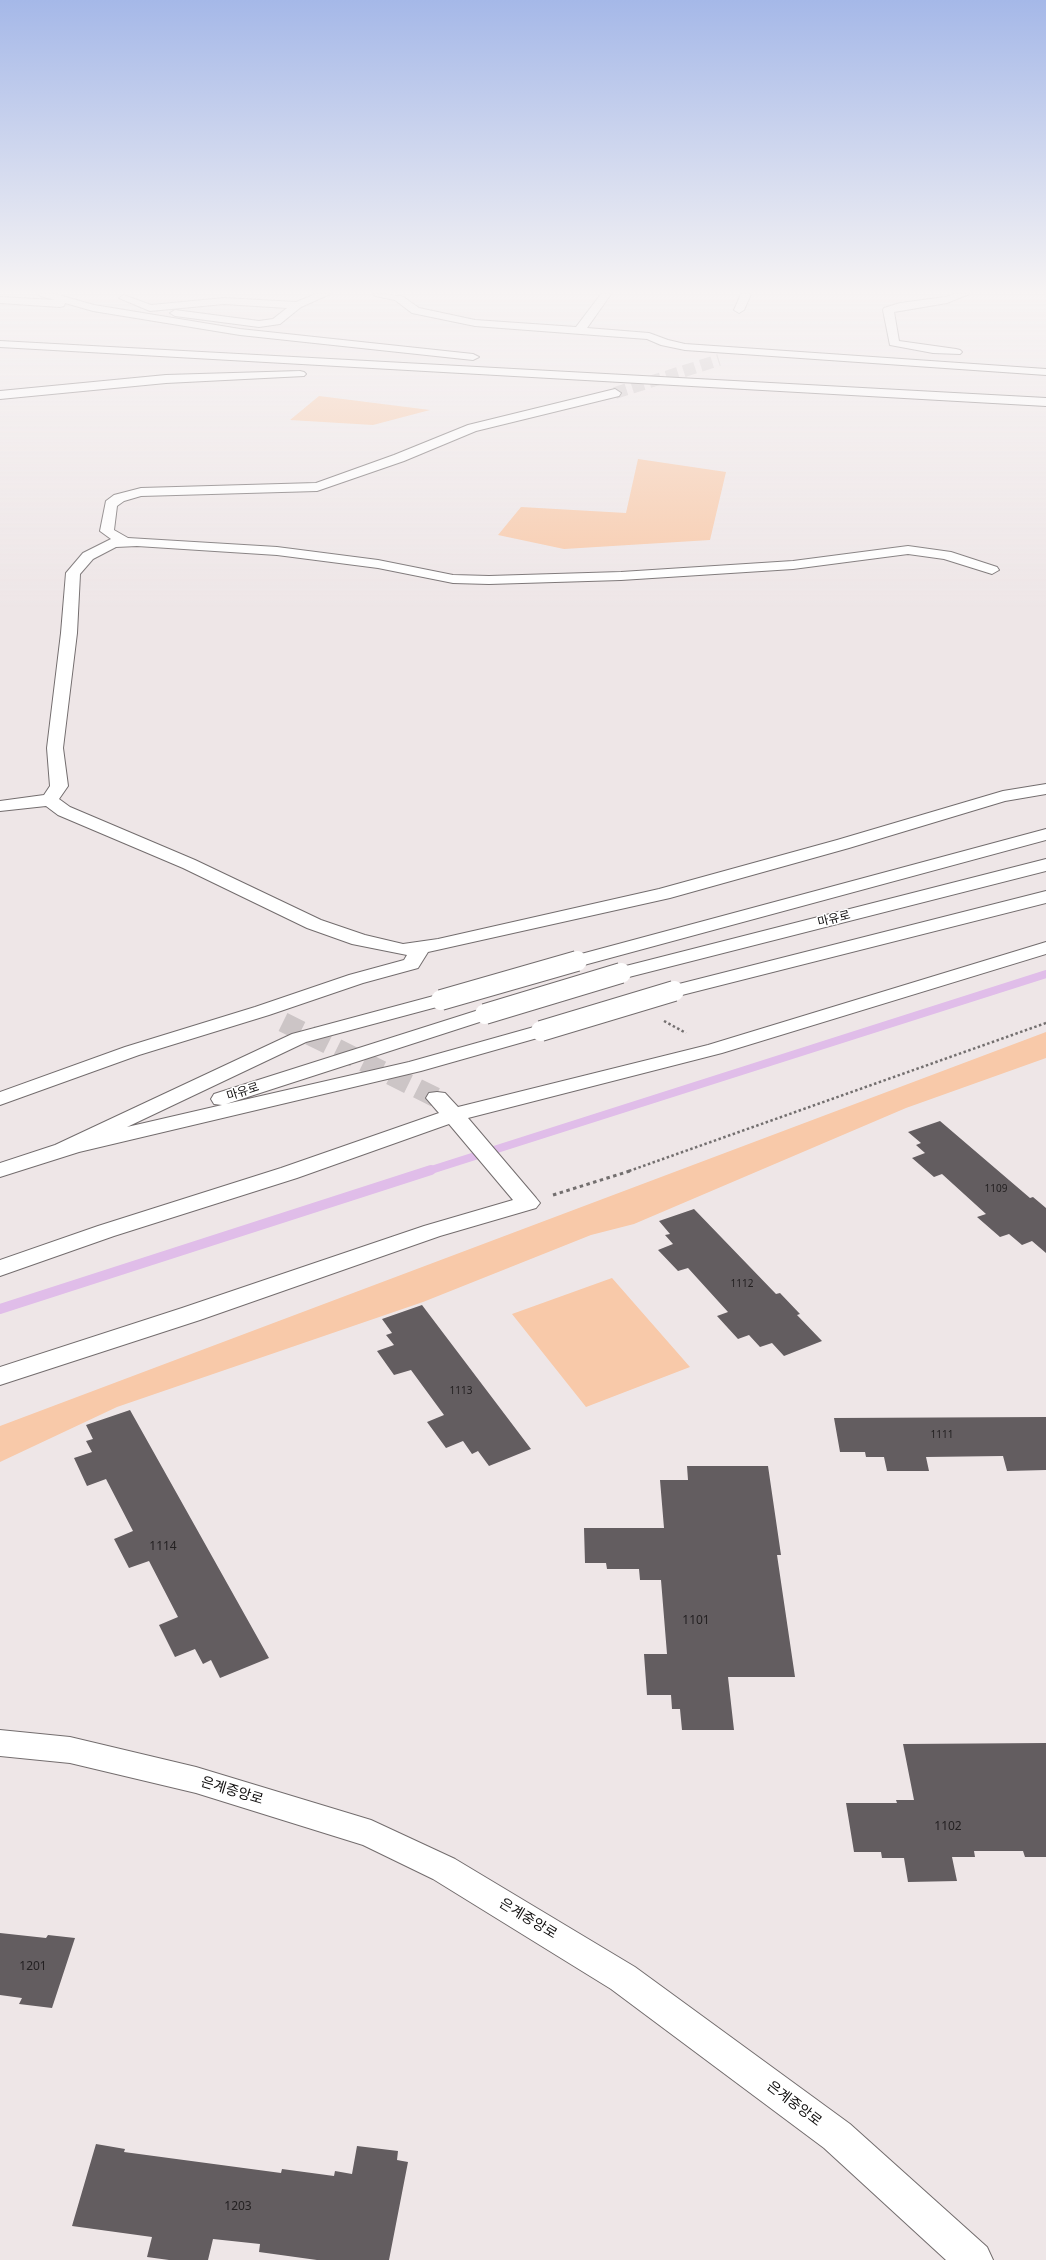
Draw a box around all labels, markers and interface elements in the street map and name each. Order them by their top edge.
street label: 마유로 [816,908,852,930]
street label: 마유로 [225,1080,261,1104]
house number: 1109 [985,1183,1007,1195]
house number: 1112 [731,1278,753,1290]
house number: 1113 [450,1385,472,1397]
house number: 1111 [931,1429,953,1441]
house number: 1114 [149,1540,177,1554]
house number: 1101 [682,1614,710,1628]
street label: 은계중앙로 [199,1774,265,1808]
house number: 1102 [934,1820,962,1834]
street label: 은계중앙로 [496,1895,560,1943]
house number: 1201 [19,1960,47,1974]
street label: 은계중앙로 [763,2078,825,2130]
house number: 1203 [224,2200,252,2214]

